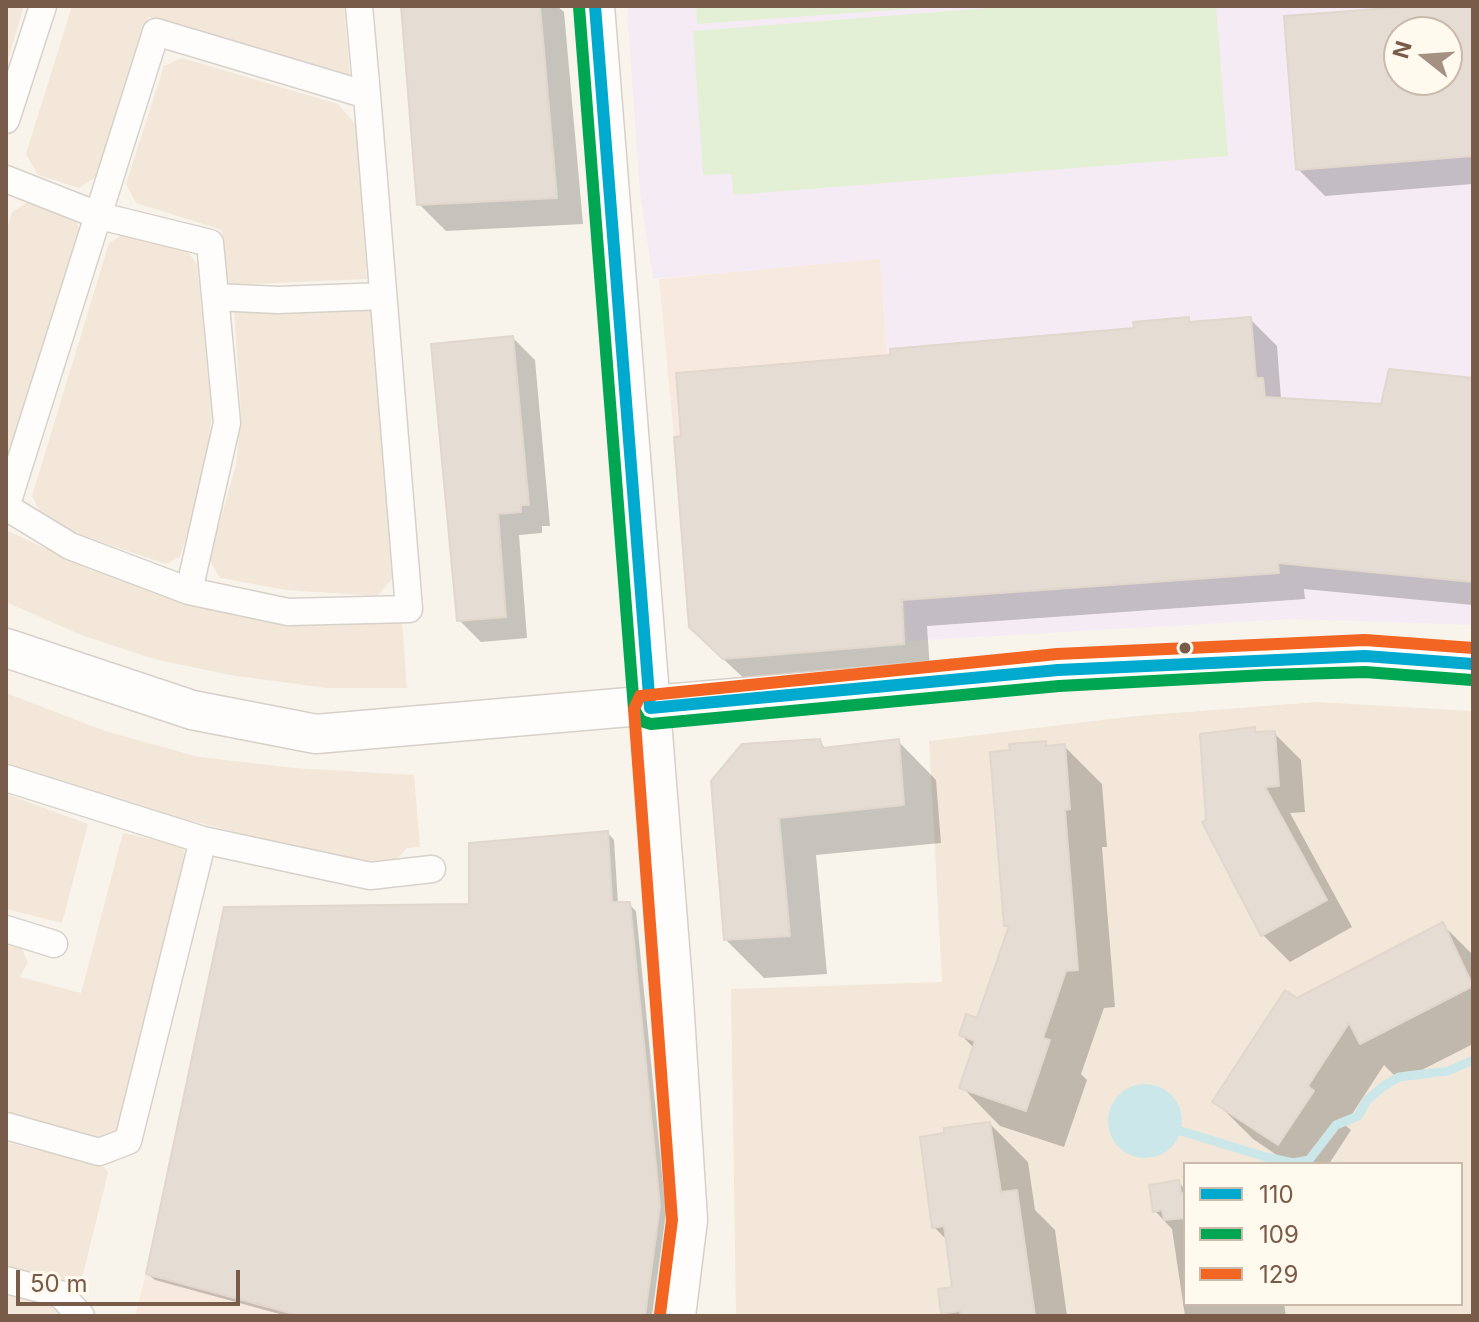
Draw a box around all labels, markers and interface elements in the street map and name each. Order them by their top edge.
north arrow [1383,16,1463,96]
text: N [1387,38,1417,61]
unlabelled marker [1177,640,1193,656]
legend [1183,1162,1463,1306]
text: 110 [1259,1180,1294,1209]
text: 109 [1259,1220,1299,1249]
scale bar [20,1254,244,1304]
text: 129 [1259,1260,1298,1289]
text: 50 m [30,1269,88,1298]

